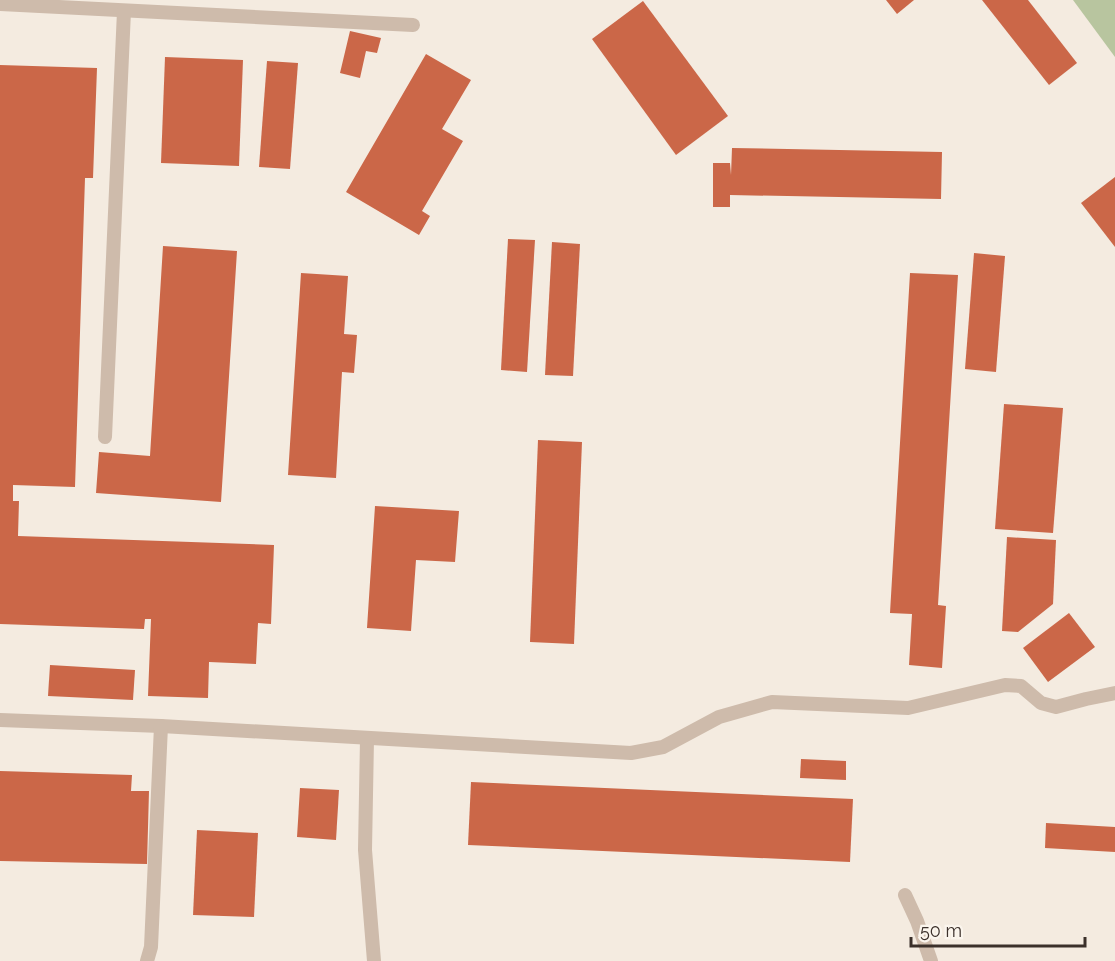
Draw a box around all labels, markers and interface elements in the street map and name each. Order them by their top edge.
scale bar [911,910,1085,948]
text: 50 m [920,920,962,941]

